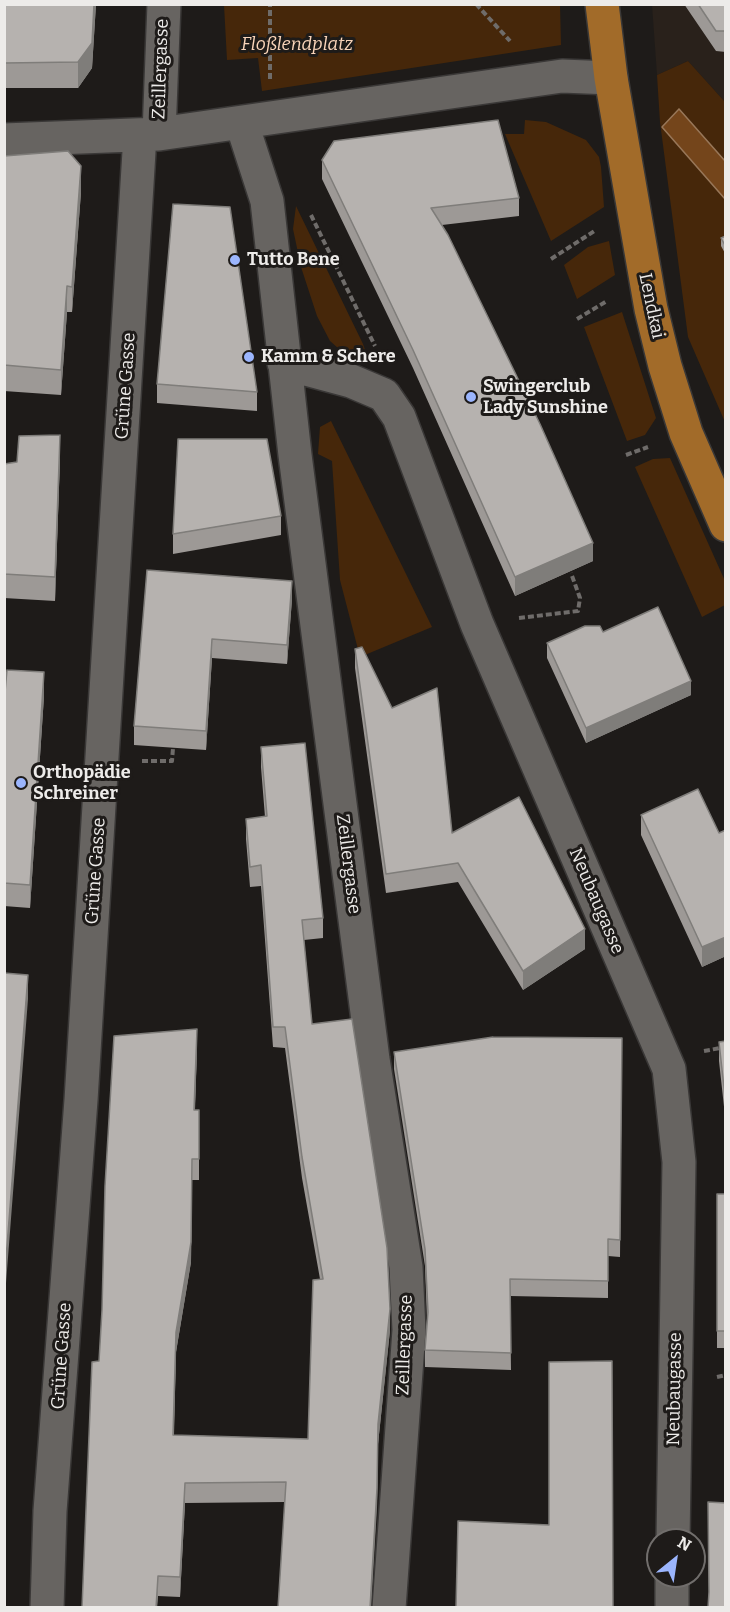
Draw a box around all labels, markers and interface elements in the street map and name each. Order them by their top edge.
street label: Zeillergasse [148,18,174,120]
park label: Floßlendplatz [241,34,353,56]
place label: Tutto Bene [247,249,340,271]
marker: Tutto Bene [228,253,242,267]
street label: Lendkai [634,271,668,341]
street label: Grüne Gasse [111,332,141,440]
place label: Kamm & Schere [261,346,396,368]
marker: Kamm & Schere [242,350,256,364]
place label: Swingerclub Lady Sunshine [483,376,608,418]
marker: Swingerclub Lady Sunshine [464,390,478,404]
place label: Orthopädie Schreiner [33,762,131,804]
marker: Orthopädie Schreiner [14,776,28,790]
street label: Zeillergasse [331,813,365,915]
street label: Grüne Gasse [81,817,111,925]
street label: Neubaugasse [564,845,628,957]
street label: Zeillergasse [392,1294,418,1396]
street label: Grüne Gasse [47,1302,77,1410]
street label: Neubaugasse [663,1332,687,1446]
north arrow [646,1528,706,1588]
text: N [674,1532,694,1555]

